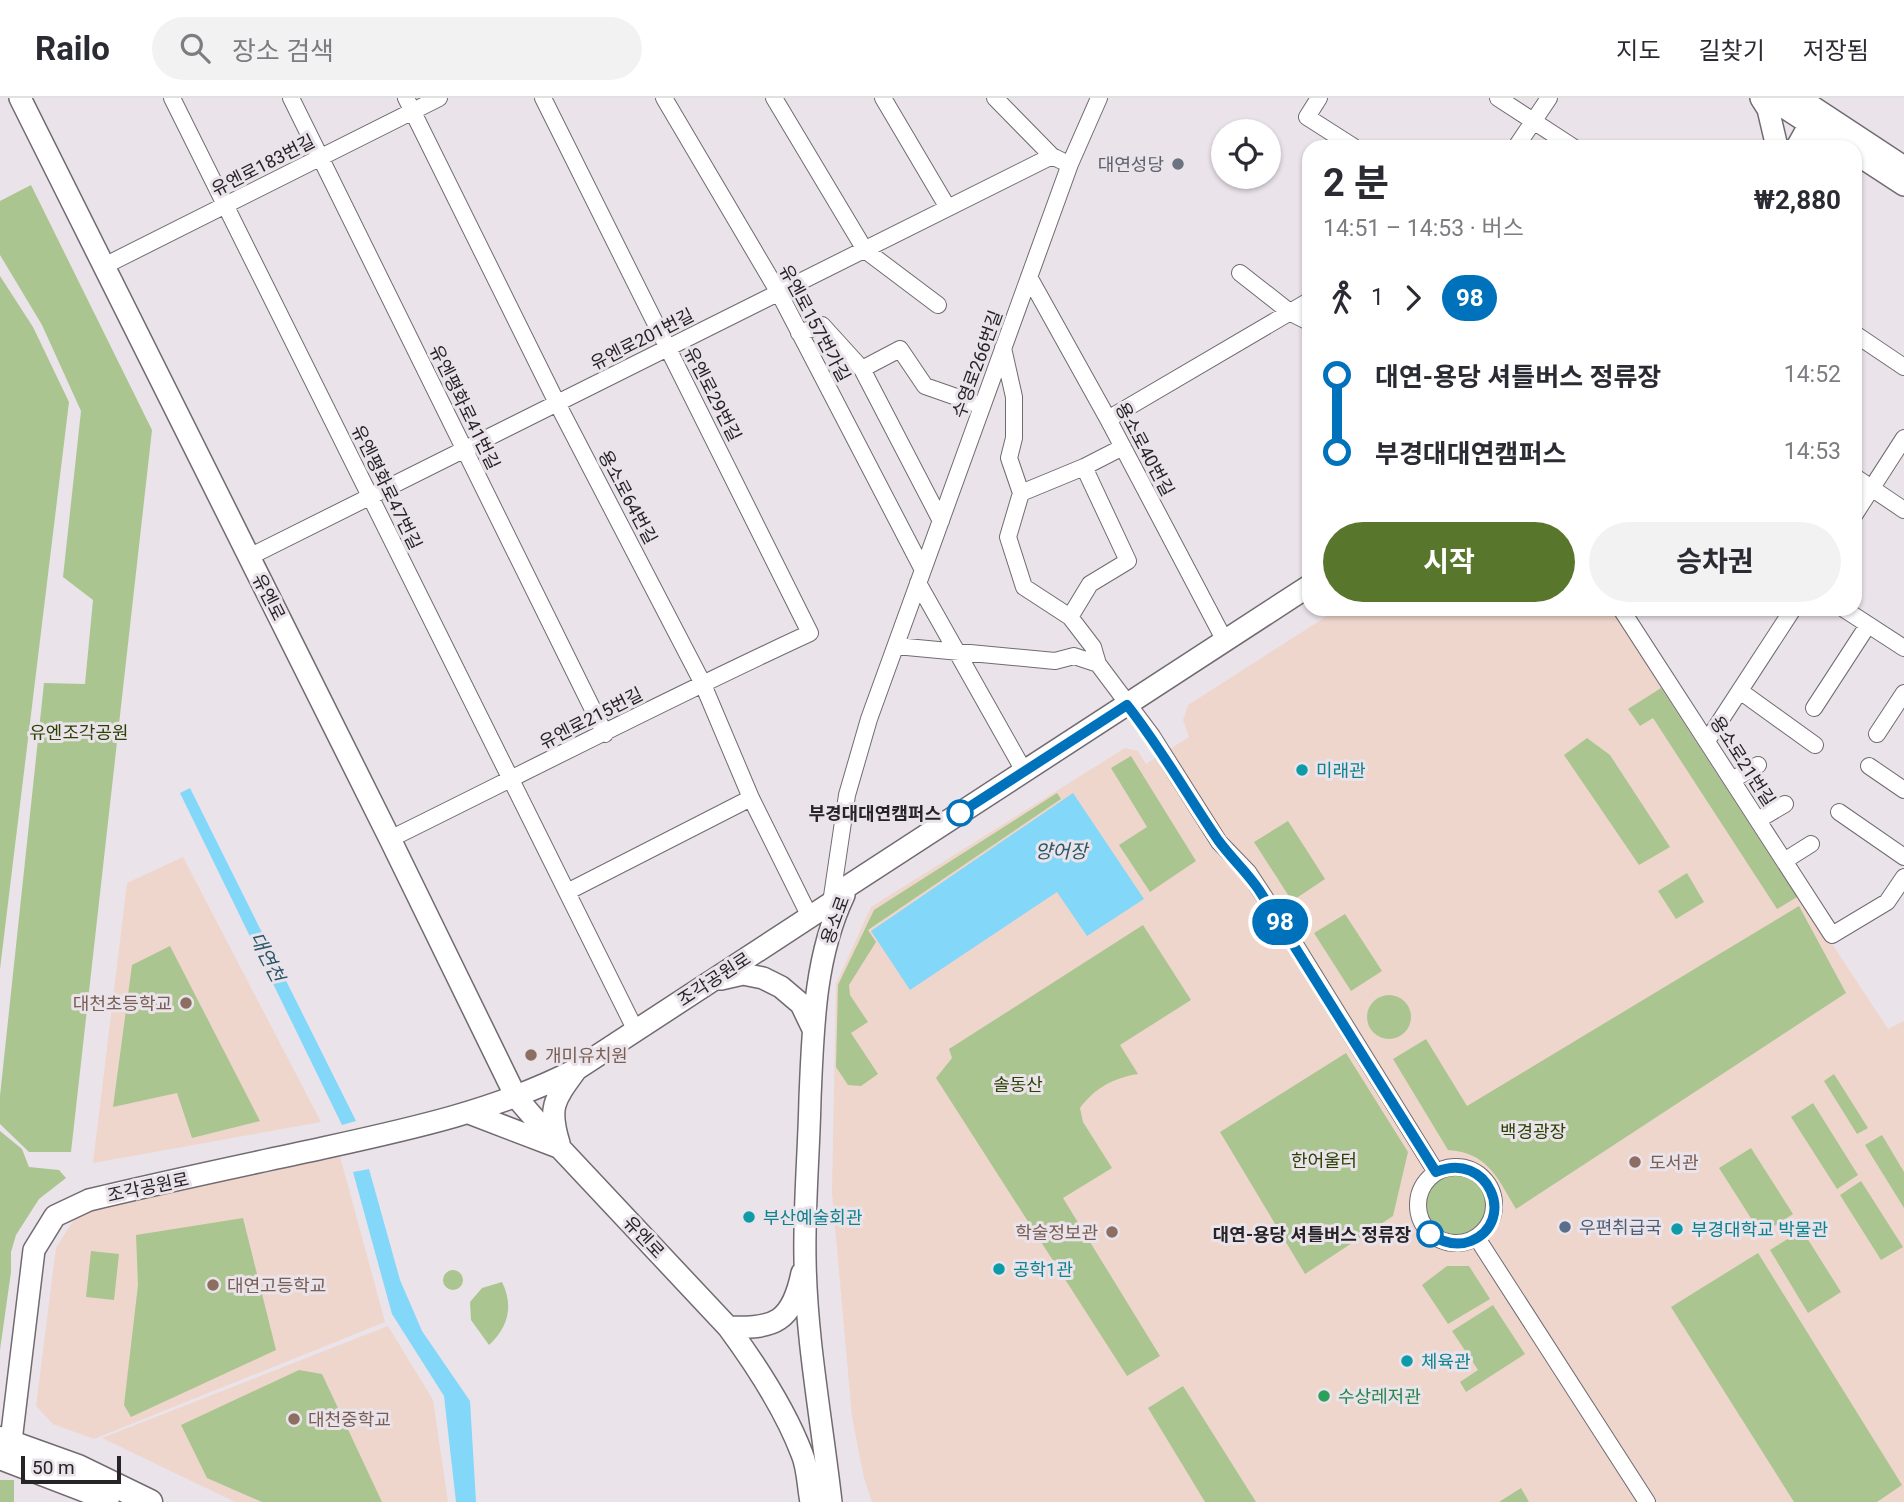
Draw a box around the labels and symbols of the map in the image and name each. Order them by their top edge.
street label: 유엔로183번길 [208,130,318,200]
place label: 대연성당 [1098,154,1164,175]
marker: 대연성당 [1170,156,1186,172]
street label: 유엔로157번가길 [775,261,855,385]
street label: 유엔로201번길 [587,304,697,374]
street label: 수영로266번길 [948,307,1006,421]
street label: 유엔평화로41번길 [426,341,504,473]
street label: 유엔로29번길 [680,343,746,445]
street label: 용소로40번길 [1112,399,1178,499]
street label: 유엔평화로47번길 [348,421,426,553]
street label: 용소로64번길 [595,447,661,547]
street label: 유엔로 [248,570,290,624]
street label: 유엔로215번길 [536,683,646,753]
street label: 용소로21번길 [1706,712,1780,810]
park label: 유엔조각공원 [29,722,129,743]
place label: 미래관 [1316,760,1366,781]
marker: 미래관 [1294,762,1310,778]
marker: 부경대대연캠퍼스 [947,800,973,826]
place label: 부경대대연캠퍼스 [809,803,941,824]
water label: 양어장 [1035,840,1090,863]
street label: 용소로 [817,893,853,947]
line badge: 98 [1248,899,1312,945]
water label: 대연천 [245,928,290,987]
street label: 조각공원로 [674,948,754,1010]
place label: 대천초등학교 [73,993,172,1014]
marker: 대천초등학교 [178,995,194,1011]
place label: 개미유치원 [545,1045,628,1066]
marker: 개미유치원 [523,1047,539,1063]
park label: 솔동산 [993,1074,1043,1095]
park label: 백경광장 [1500,1121,1566,1142]
park label: 한어울터 [1291,1150,1357,1171]
place label: 도서관 [1649,1152,1699,1173]
marker: 도서관 [1627,1154,1643,1170]
street label: 조각공원로 [105,1168,191,1206]
place label: 부산예술회관 [763,1207,863,1228]
marker: 부산예술회관 [741,1209,757,1225]
street label: 유엔로 [619,1212,669,1262]
place label: 우편취급국 [1579,1217,1662,1238]
marker: 우편취급국 [1557,1219,1573,1235]
place label: 부경대학교 박물관 [1691,1219,1828,1240]
marker: 대연-용당 셔틀버스 정류장 [1417,1221,1443,1247]
marker: 부경대학교 박물관 [1669,1221,1685,1237]
place label: 학술정보관 [1015,1222,1098,1243]
marker: 학술정보관 [1104,1224,1120,1240]
place label: 대연-용당 셔틀버스 정류장 [1213,1224,1411,1245]
place label: 공학1관 [1013,1259,1073,1280]
marker: 공학1관 [991,1261,1007,1277]
place label: 대연고등학교 [227,1275,326,1296]
marker: 대연고등학교 [205,1277,221,1293]
place label: 체육관 [1421,1351,1471,1372]
marker: 체육관 [1399,1353,1415,1369]
place label: 수상레저관 [1338,1386,1421,1407]
marker: 수상레저관 [1316,1388,1332,1404]
place label: 대천중학교 [308,1409,391,1430]
marker: 대천중학교 [286,1411,302,1427]
scale bar [21,1453,121,1485]

